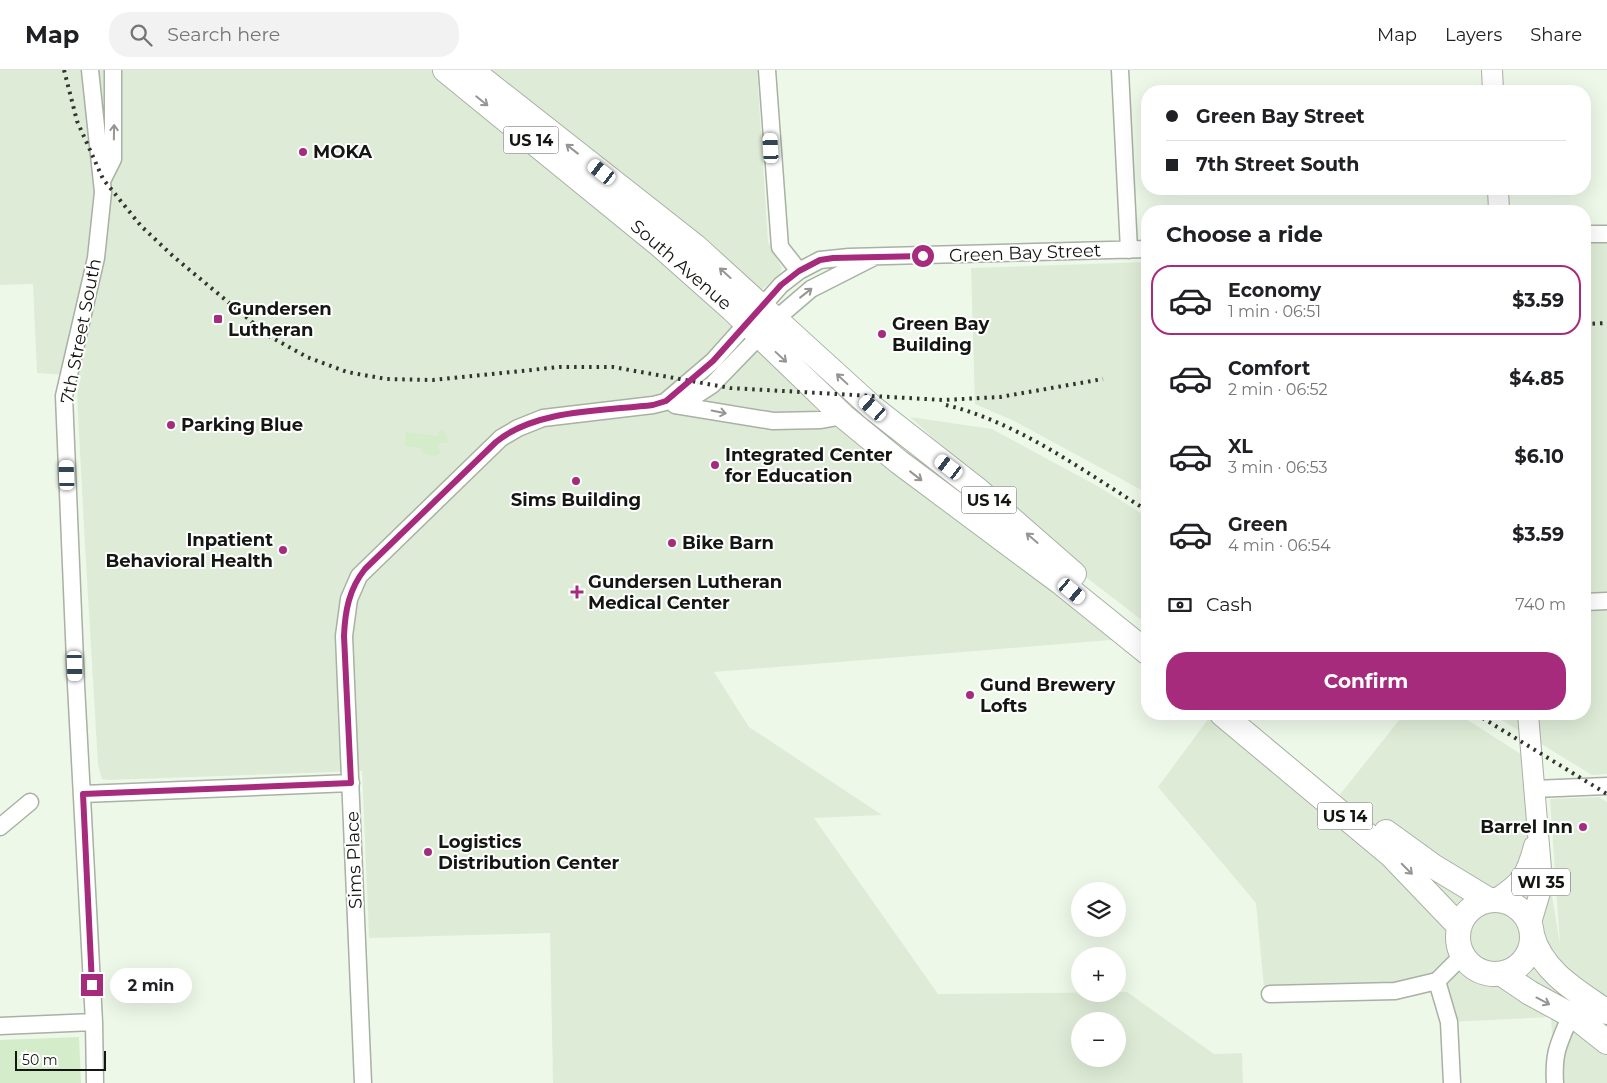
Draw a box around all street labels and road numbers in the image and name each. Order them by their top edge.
road number: US 14 [504,126,558,154]
street label: South Avenue [626,215,736,315]
street label: Green Bay Street [949,239,1101,267]
street label: 7th Street South [56,256,106,406]
road number: US 14 [962,486,1016,514]
road number: US 14 [1318,802,1372,829]
street label: Sims Place [341,811,367,909]
road number: WI 35 [1512,869,1570,896]

